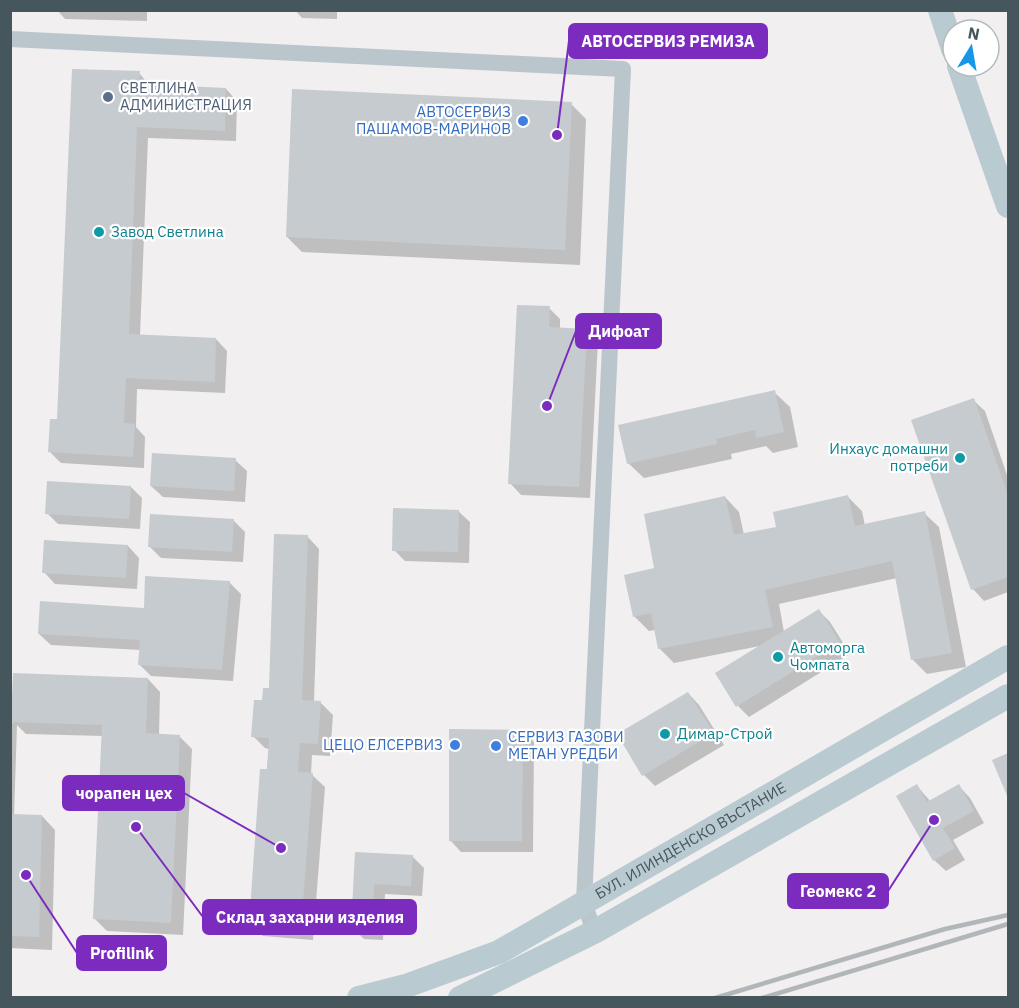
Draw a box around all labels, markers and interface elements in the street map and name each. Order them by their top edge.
north arrow [941,18,1001,78]
text: N [966,22,981,44]
callout: АВТОСЕРВИЗ РЕМИЗА [569,24,767,58]
text: АВТОСЕРВИЗ РЕМИЗА [581,31,755,51]
place label: СВЕТЛИНА АДМИНИСТРАЦИЯ [120,78,252,114]
marker: СВЕТЛИНА АДМИНИСТРАЦИЯ [101,90,115,104]
place label: АВТОСЕРВИЗ ПАШАМОВ-МАРИНОВ [356,102,511,138]
marker: АВТОСЕРВИЗ ПАШАМОВ-МАРИНОВ [516,114,530,128]
place label: Завод Светлина [111,222,224,241]
marker: Завод Светлина [92,225,106,239]
callout: Дифоат [576,314,661,348]
text: Дифоат [588,321,650,341]
place label: Инхаус домашни потреби [829,439,948,475]
marker: Инхаус домашни потреби [953,451,967,465]
place label: Автоморга Чомпата [790,638,865,674]
marker: Автоморга Чомпата [771,650,785,664]
place label: Димар-Строй [677,724,773,743]
place label: СЕРВИЗ ГАЗОВИ МЕТАН УРЕДБИ [508,727,624,763]
marker: Димар-Строй [658,727,672,741]
place label: ЦЕЦО ЕЛСЕРВИЗ [323,735,443,754]
marker: ЦЕЦО ЕЛСЕРВИЗ [448,738,462,752]
marker: СЕРВИЗ ГАЗОВИ МЕТАН УРЕДБИ [489,739,503,753]
callout: чорапен цех [63,776,184,810]
street label: БУЛ. ИЛИНДЕНСКО ВЪСТАНИЕ [591,778,789,903]
text: чорапен цех [76,783,173,803]
callout: Геомекс 2 [788,874,888,908]
text: Геомекс 2 [800,881,876,901]
callout: Склад захарни изделия [203,900,416,934]
text: Склад захарни изделия [216,907,404,927]
callout: Profilink [77,936,166,970]
text: Profilink [90,943,155,963]

